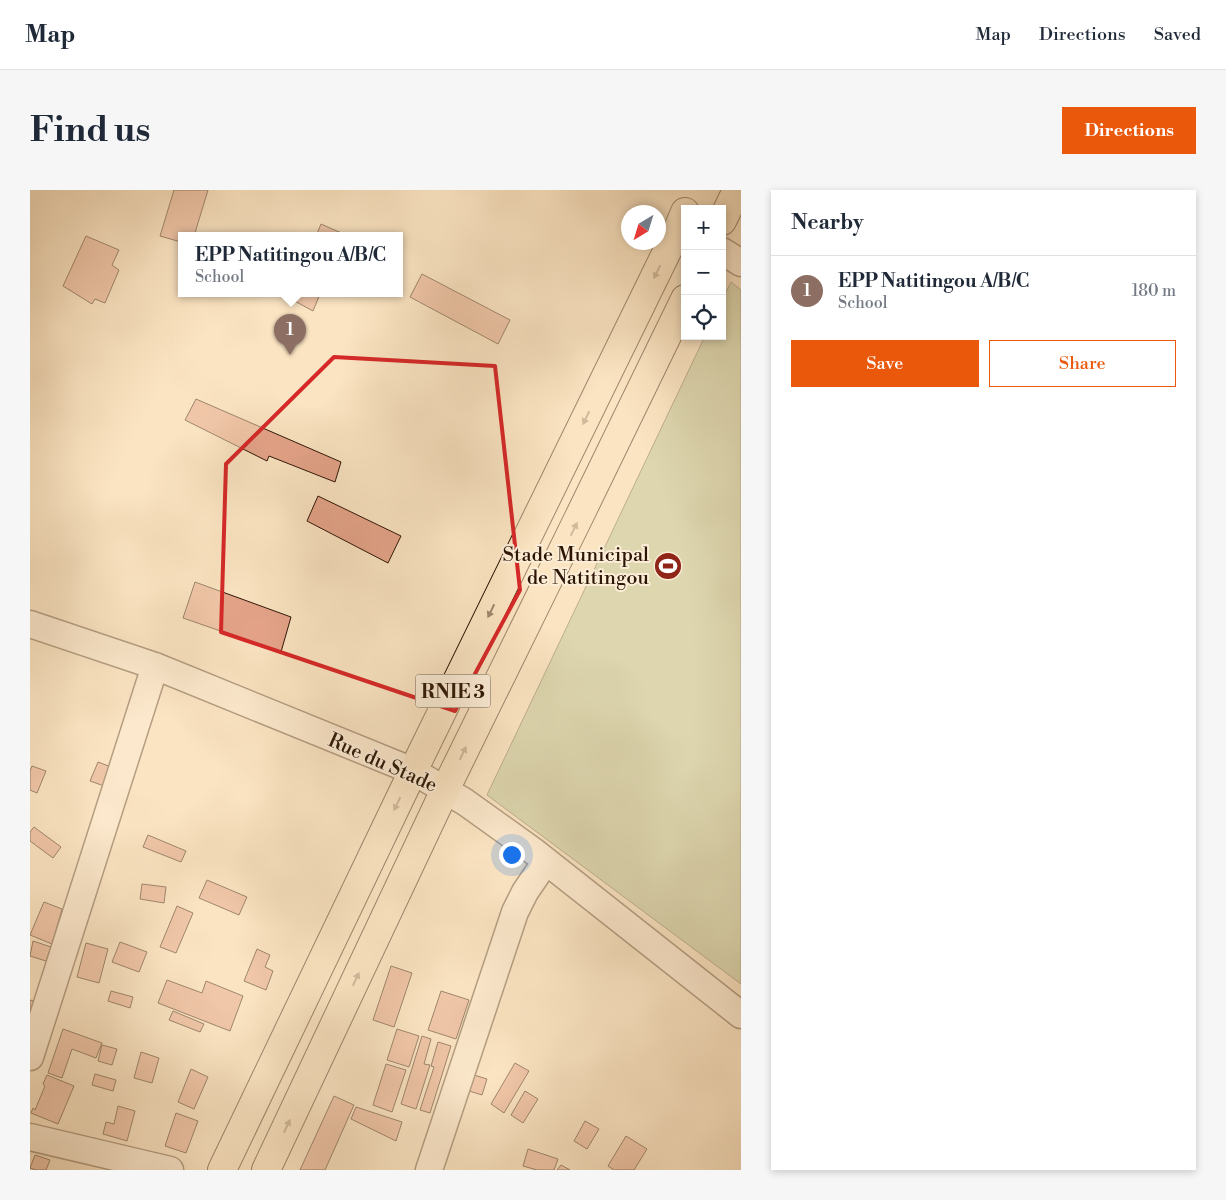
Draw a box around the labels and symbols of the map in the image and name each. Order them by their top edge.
north arrow [621,205,666,250]
one-way arrow [653,264,661,279]
pin: 1 [274,314,306,355]
one-way arrow [581,411,589,425]
one-way arrow [570,522,578,536]
place label: Stade Municipal de Natitingou [503,543,650,591]
sports icon: Stade Municipal de Natitingou [653,551,683,581]
one-way arrow [487,604,495,618]
road number: RNIE 3 [416,674,490,708]
street label: Rue du Stade [324,728,441,799]
one-way arrow [460,746,468,760]
one-way arrow [393,797,401,811]
your location [499,842,525,868]
one-way arrow [352,972,360,986]
one-way arrow [283,1119,291,1133]

